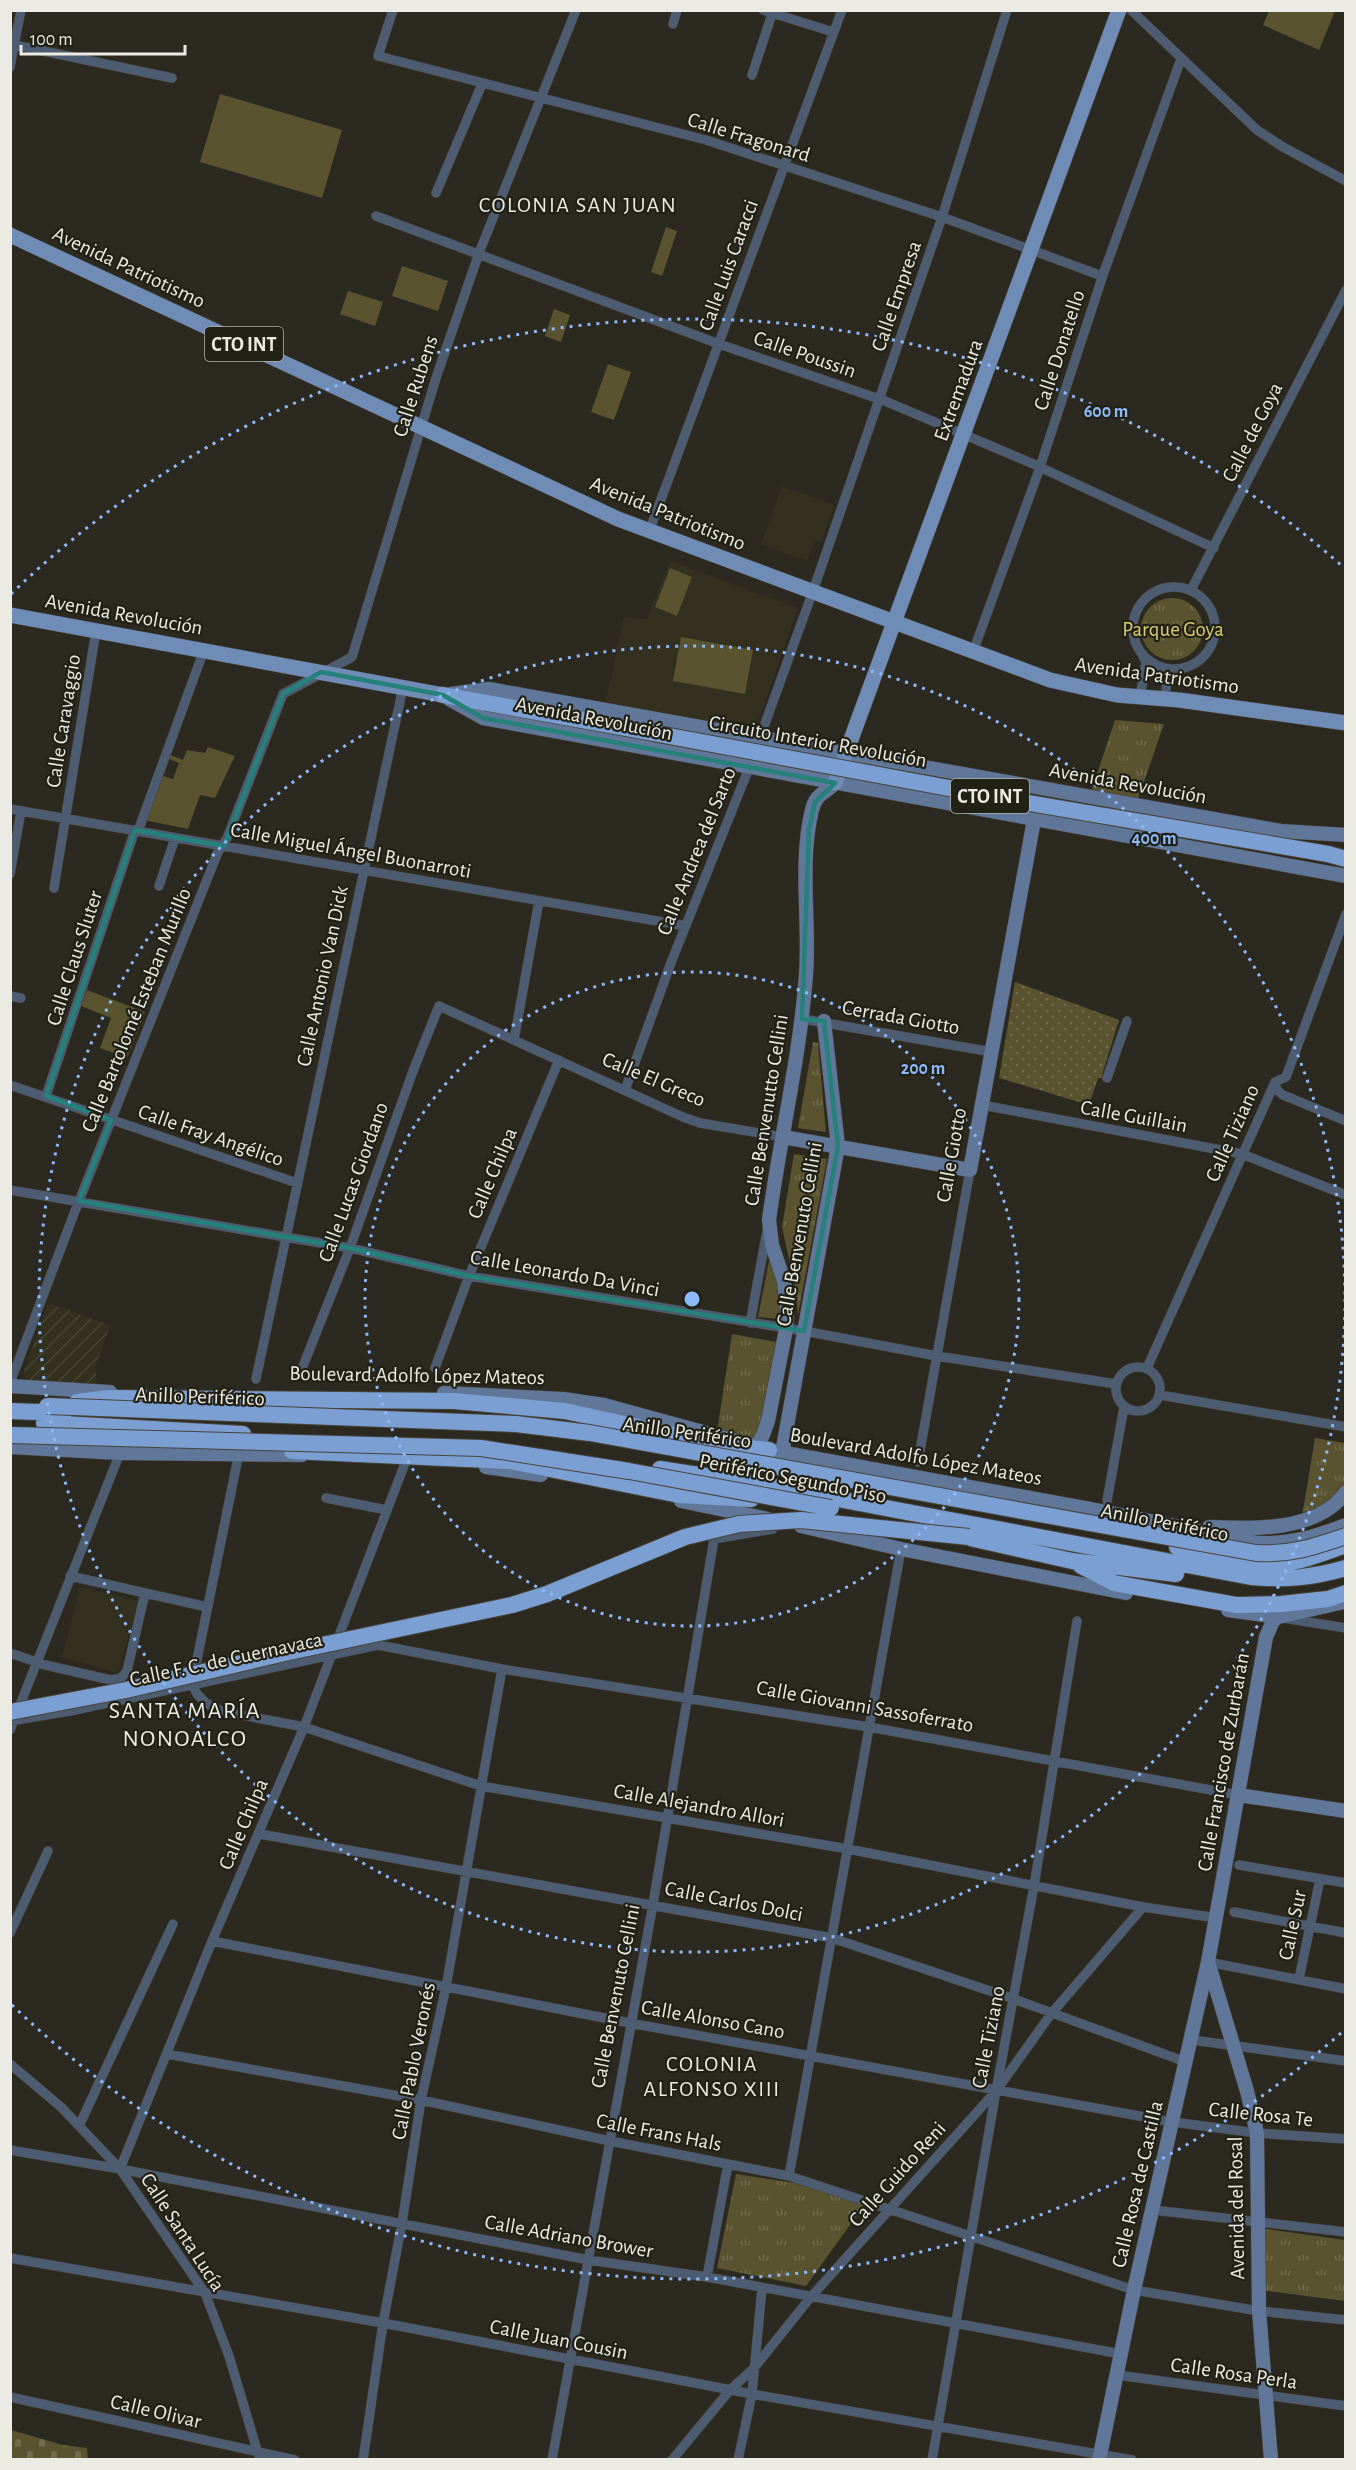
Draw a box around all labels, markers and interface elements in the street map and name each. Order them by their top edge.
scale bar [21,18,184,56]
text: 100 m [30,31,73,49]
street label: Calle Fragonard [685,109,813,166]
district label: COLONIA SAN JUAN [479,194,677,216]
street label: Calle Luis Caracci [695,197,762,334]
street label: Avenida Patriotismo [49,223,208,312]
street label: Calle Empresa [868,238,925,354]
street label: Calle Donatello [1030,287,1089,413]
road number: CTO INT [205,327,283,361]
street label: Calle Poussin [751,327,859,382]
street label: Calle Rubens [389,333,442,439]
street label: Extremadura [930,336,987,444]
street label: Calle de Goya [1218,379,1287,485]
text: 600 m [1084,403,1128,421]
street label: Avenida Patriotismo [587,473,749,554]
street label: Avenida Revolución [44,590,204,639]
park label: Parque Goya [1122,619,1224,640]
street label: Calle Caravaggio [43,653,84,789]
street label: Avenida Patriotismo [1073,654,1240,697]
street label: Avenida Revolución [514,693,674,744]
street label: Circuito Interior Revolución [707,712,928,771]
street label: Avenida Revolución [1048,759,1208,808]
street label: Calle Andrea del Sarto [653,764,740,938]
road number: CTO INT [951,779,1029,813]
street label: Calle Miguel Ángel Buonarroti [229,817,473,882]
text: 400 m [1131,830,1177,848]
street label: Calle Antonio Van Dick [293,884,352,1068]
street label: Calle Bartolomé Esteban Murillo [78,885,195,1135]
street label: Calle Claus Sluter [43,888,106,1028]
street label: Cerrada Giotto [841,997,961,1038]
street label: Calle Benvenutto Cellini [741,1013,792,1207]
street label: Calle El Greco [599,1048,708,1111]
text: 200 m [901,1060,945,1078]
street label: Calle Tiziano [1202,1081,1263,1185]
street label: Calle Guillain [1079,1097,1189,1136]
street label: Calle Lucas Giordano [315,1099,392,1265]
street label: Calle Fray Angélico [135,1101,286,1170]
street label: Calle Giotto [933,1106,970,1204]
street label: Calle Chilpa [464,1124,521,1222]
street label: Calle Benvenuto Cellini [773,1140,826,1328]
street label: Calle Leonardo Da Vinci [469,1247,661,1300]
centre of rings [682,1289,702,1309]
street label: Boulevard Adolfo López Mateos [289,1363,545,1388]
street label: Anillo Periférico [135,1384,265,1409]
street label: Anillo Periférico [621,1413,753,1452]
street label: Boulevard Adolfo López Mateos [788,1424,1044,1489]
street label: Periférico Segundo Piso [698,1450,888,1507]
street label: Anillo Periférico [1099,1500,1230,1545]
street label: Calle F. C. de Cuernavaca [128,1629,325,1690]
street label: Calle Francisco de Zurbarán [1194,1651,1253,1873]
street label: Calle Giovanni Sassoferrato [755,1677,975,1736]
district label: SANTA MARÍA NONOALCO [109,1697,261,1751]
street label: Calle Chilpa [215,1775,272,1873]
street label: Calle Alejandro Allori [612,1780,786,1831]
street label: Calle Carlos Dolci [663,1878,805,1925]
street label: Calle Sur [1275,1888,1310,1962]
street label: Calle Benvenuto Cellini [587,1902,644,2090]
street label: Calle Pablo Veronés [388,1981,439,2141]
street label: Calle Tiziano [968,1984,1009,2090]
street label: Calle Alonso Cano [639,1997,786,2042]
district label: COLONIA ALFONSO XIII [643,2053,781,2100]
street label: Calle Rosa de Castilla [1108,2098,1167,2270]
street label: Calle Rosa Te [1208,2099,1314,2130]
street label: Calle Frans Hals [594,2110,723,2155]
street label: Calle Guido Reni [845,2118,950,2231]
street label: Avenida del Rosal [1225,2136,1248,2280]
street label: Calle Santa Lucía [137,2169,229,2295]
street label: Calle Adriano Brower [483,2211,655,2262]
street label: Calle Juan Cousin [488,2316,630,2363]
street label: Calle Rosa Perla [1169,2354,1299,2393]
street label: Calle Olivar [108,2391,204,2432]

